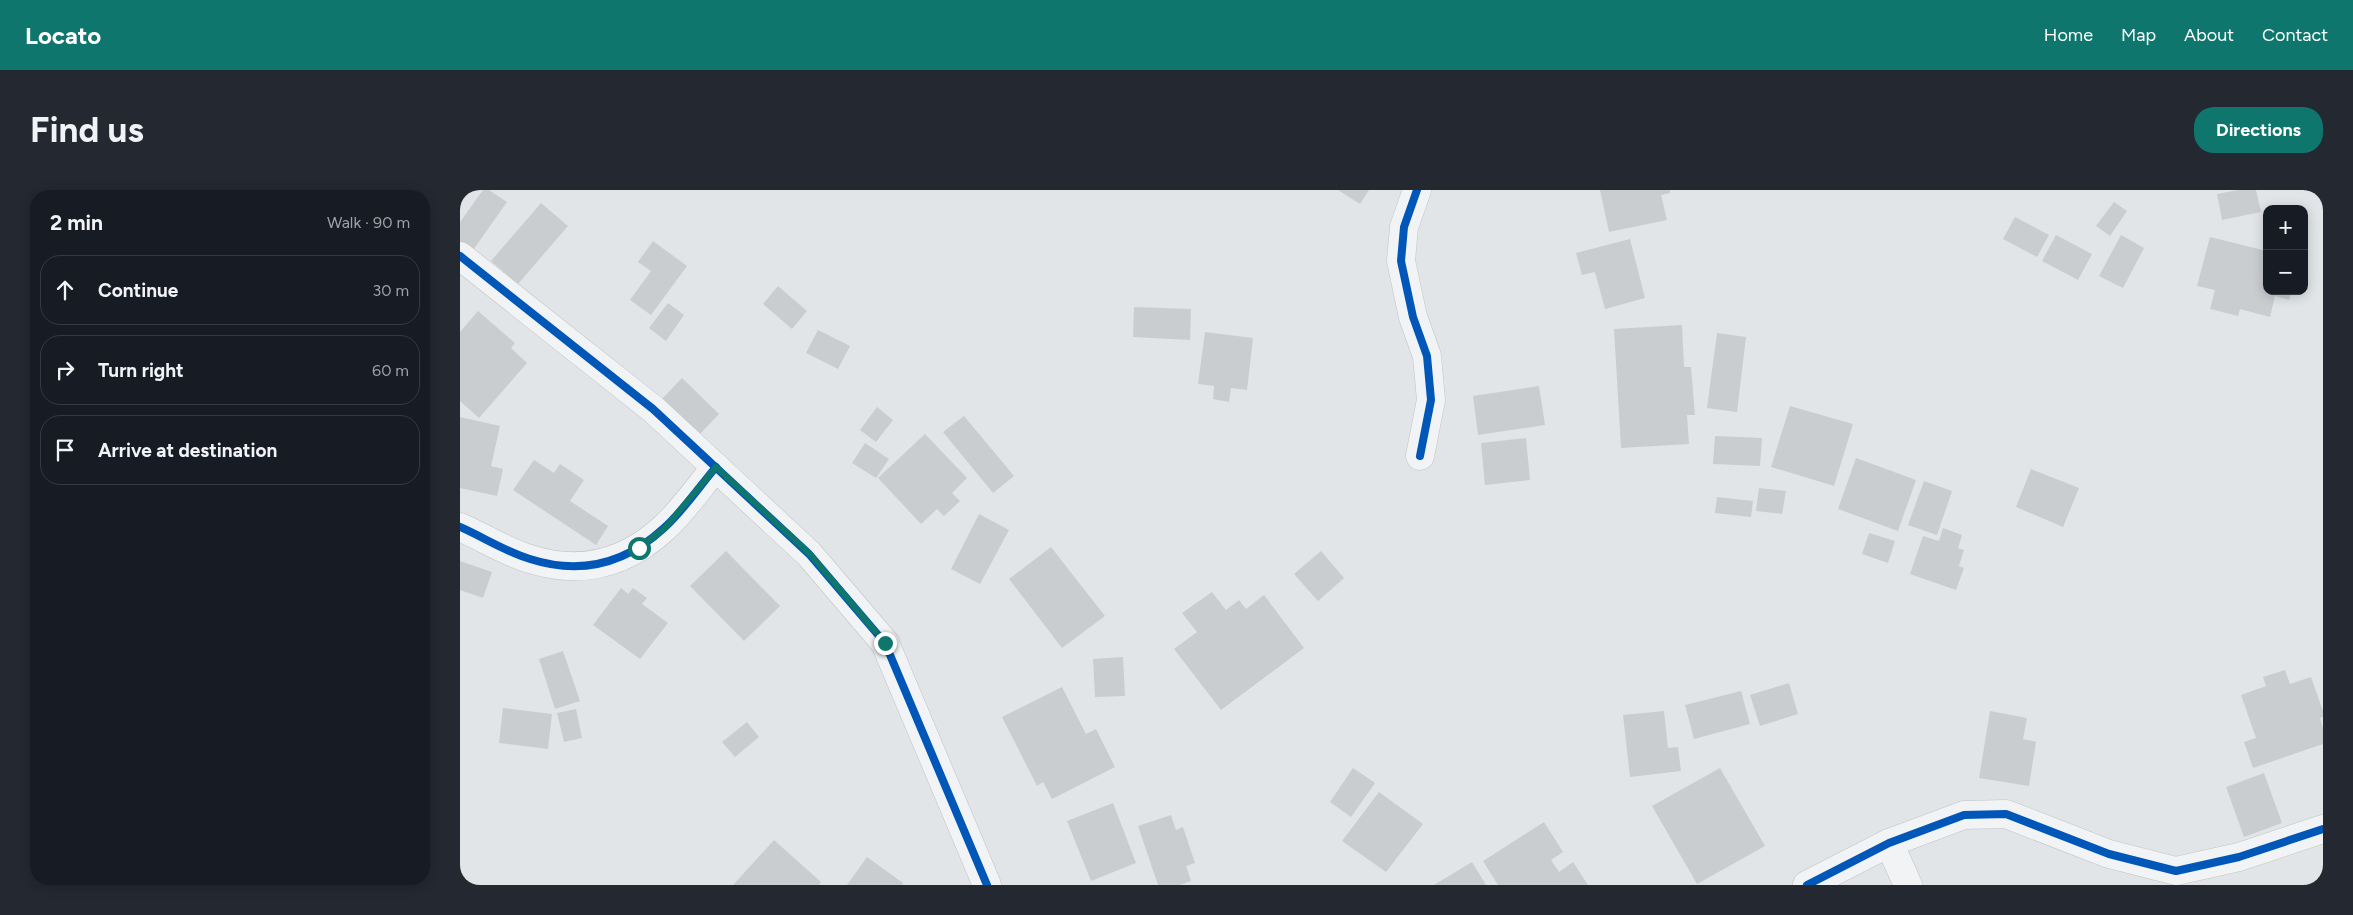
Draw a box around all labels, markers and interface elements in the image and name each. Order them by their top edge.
text: Locato [25,21,101,50]
text: Home [2044,24,2093,46]
text: Map [2121,24,2156,46]
text: About [2184,24,2234,46]
text: Contact [2262,24,2328,46]
button: Directions [2194,107,2323,153]
text: Find us [30,109,144,151]
map controls [2263,205,2308,295]
button: + [2263,205,2308,250]
text: 2 min [50,210,103,235]
text: Walk · 90 m [327,213,410,232]
button: − [2263,250,2308,295]
icon: ahead [51,276,79,304]
text: Continue [98,279,178,302]
text: 30 m [372,281,409,300]
icon: right [51,356,79,384]
text: Turn right [98,359,184,382]
text: 60 m [372,361,409,380]
icon: arrive [51,436,79,464]
text: Arrive at destination [98,439,277,462]
route start [628,537,651,560]
route end [874,632,897,655]

